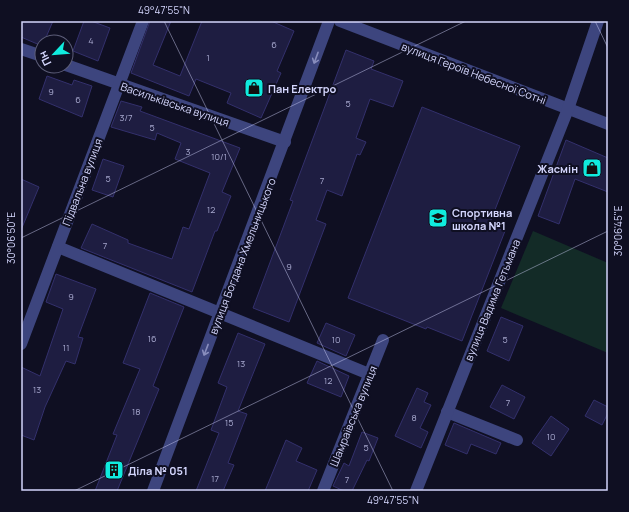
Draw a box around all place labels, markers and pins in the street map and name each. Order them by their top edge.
shop icon: Пан Електро [243,77,265,99]
place label: Пан Електро [268,81,337,96]
shop icon: Жасмін [581,157,603,179]
place label: Жасмін [537,161,578,176]
place label: Спортивна школа №1 [452,205,512,233]
school or university icon: Спортивна школа №1 [427,207,449,229]
building icon: Діла № 051 [103,459,125,481]
place label: Діла № 051 [128,463,188,478]

